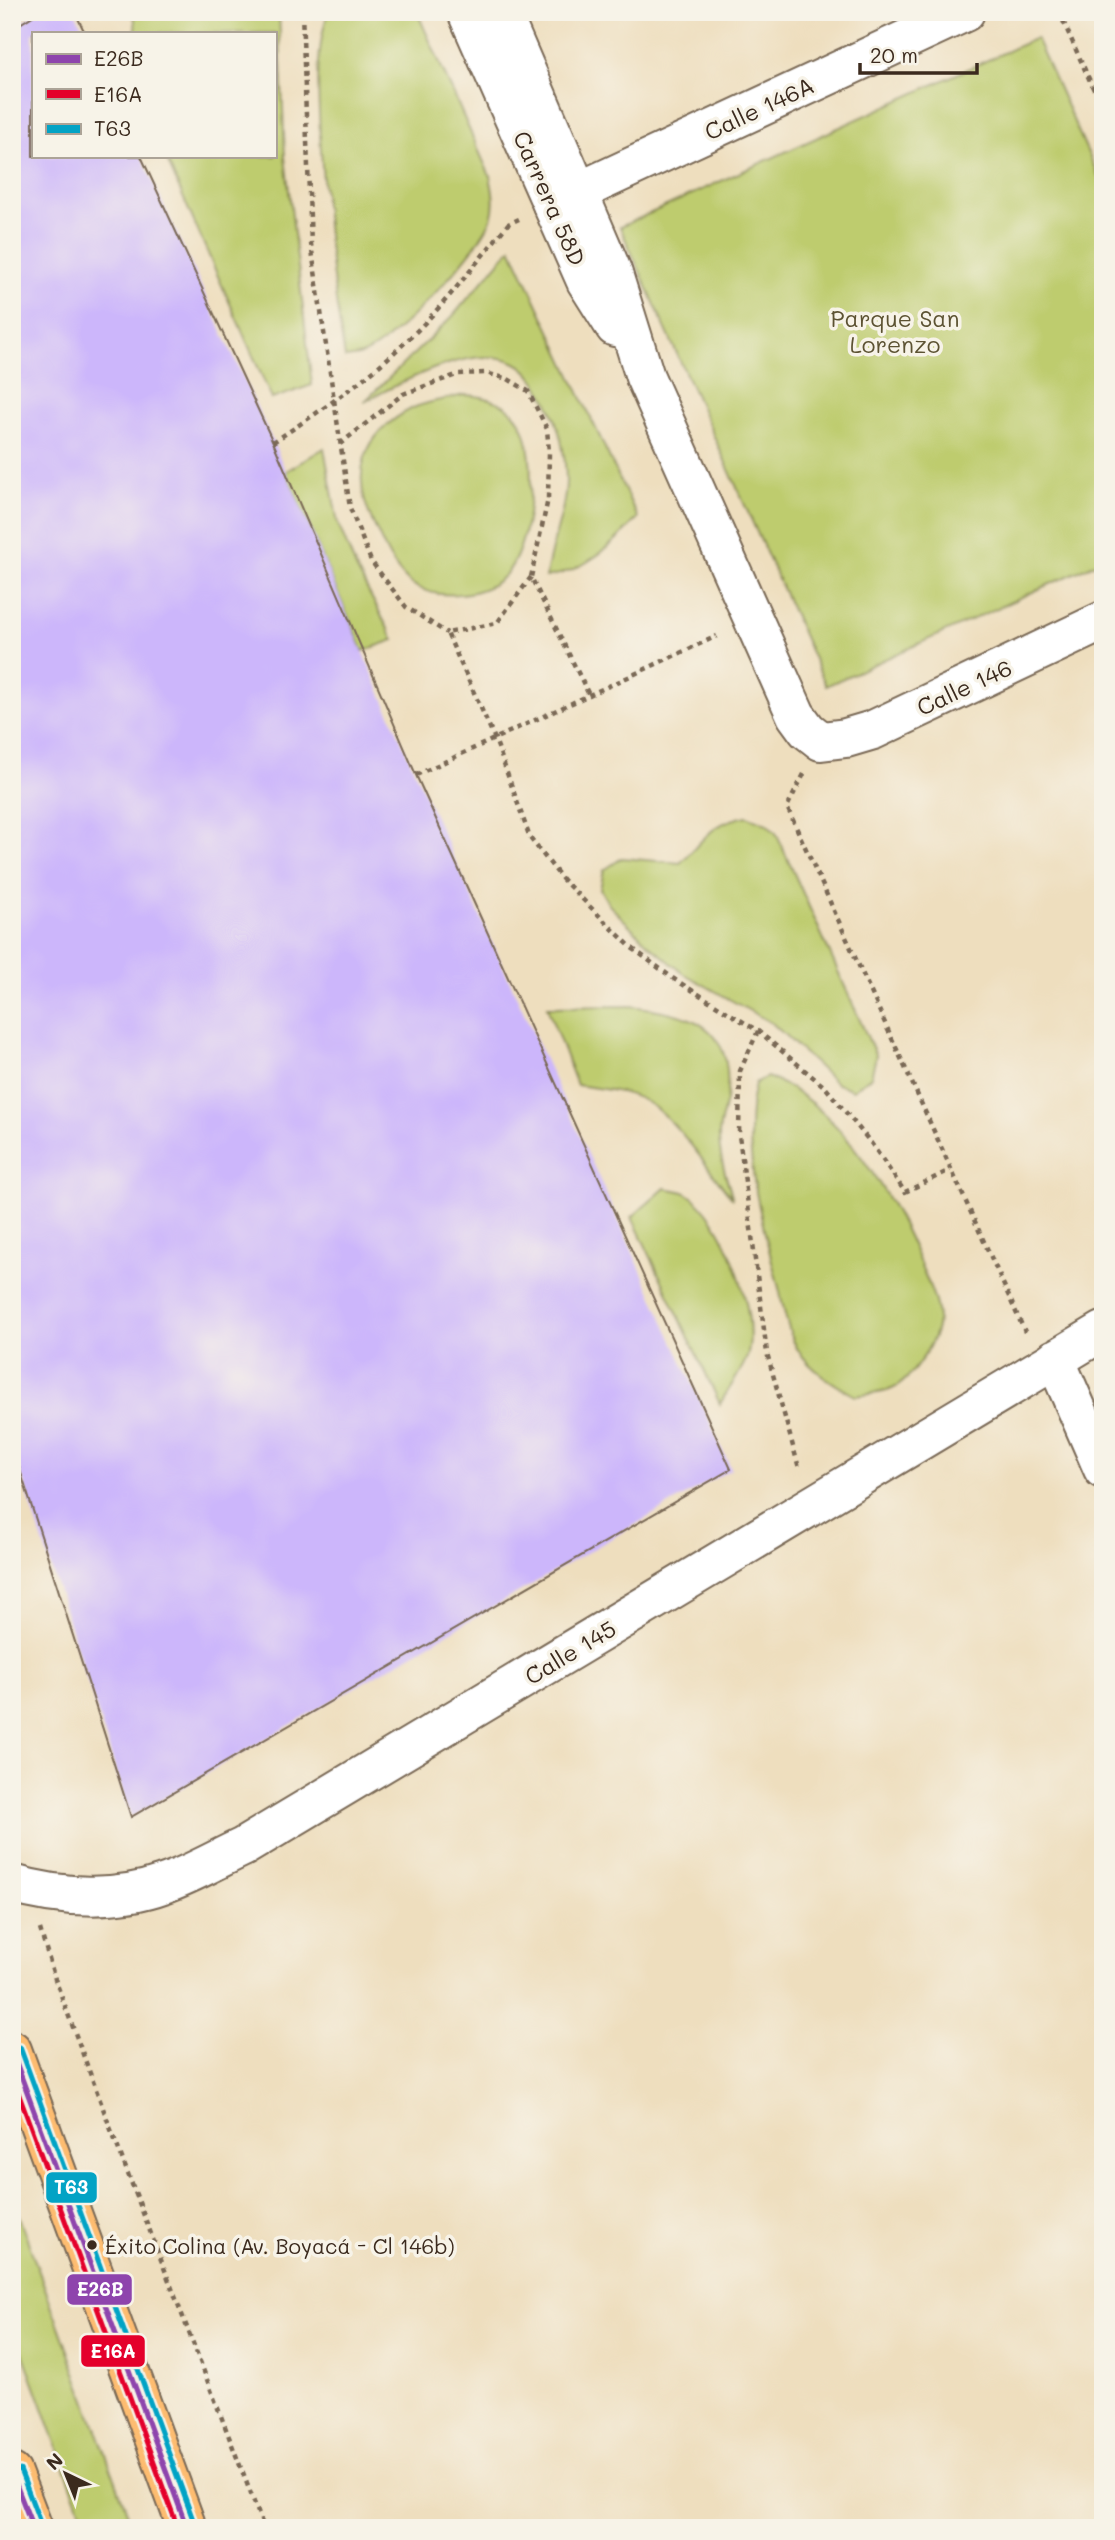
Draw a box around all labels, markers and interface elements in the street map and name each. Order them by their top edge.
legend [32,32,276,158]
scale bar [860,32,977,76]
text: 20 m [870,41,918,68]
text: E26B [94,44,143,71]
street label: Calle 146A [699,70,819,146]
text: E16A [94,80,143,107]
text: T63 [94,114,131,141]
street label: Carrera 58D [507,126,593,270]
park label: Parque San Lorenzo [831,303,959,359]
street label: Calle 146 [912,652,1016,722]
street label: Calle 145 [519,1613,621,1691]
line badge: T63 [45,2171,98,2204]
text: T63 [54,2174,88,2199]
place label: Éxito Colina (Av. Boyacá - Cl 146b) [105,2232,455,2259]
marker: Éxito Colina (Av. Boyacá - Cl 146b) [85,2238,99,2252]
line badge: E26B [66,2273,133,2306]
text: E26B [76,2276,124,2301]
line badge: E16A [80,2334,146,2368]
text: E16A [90,2338,136,2363]
north arrow [32,2438,102,2508]
text: N [40,2447,68,2475]

